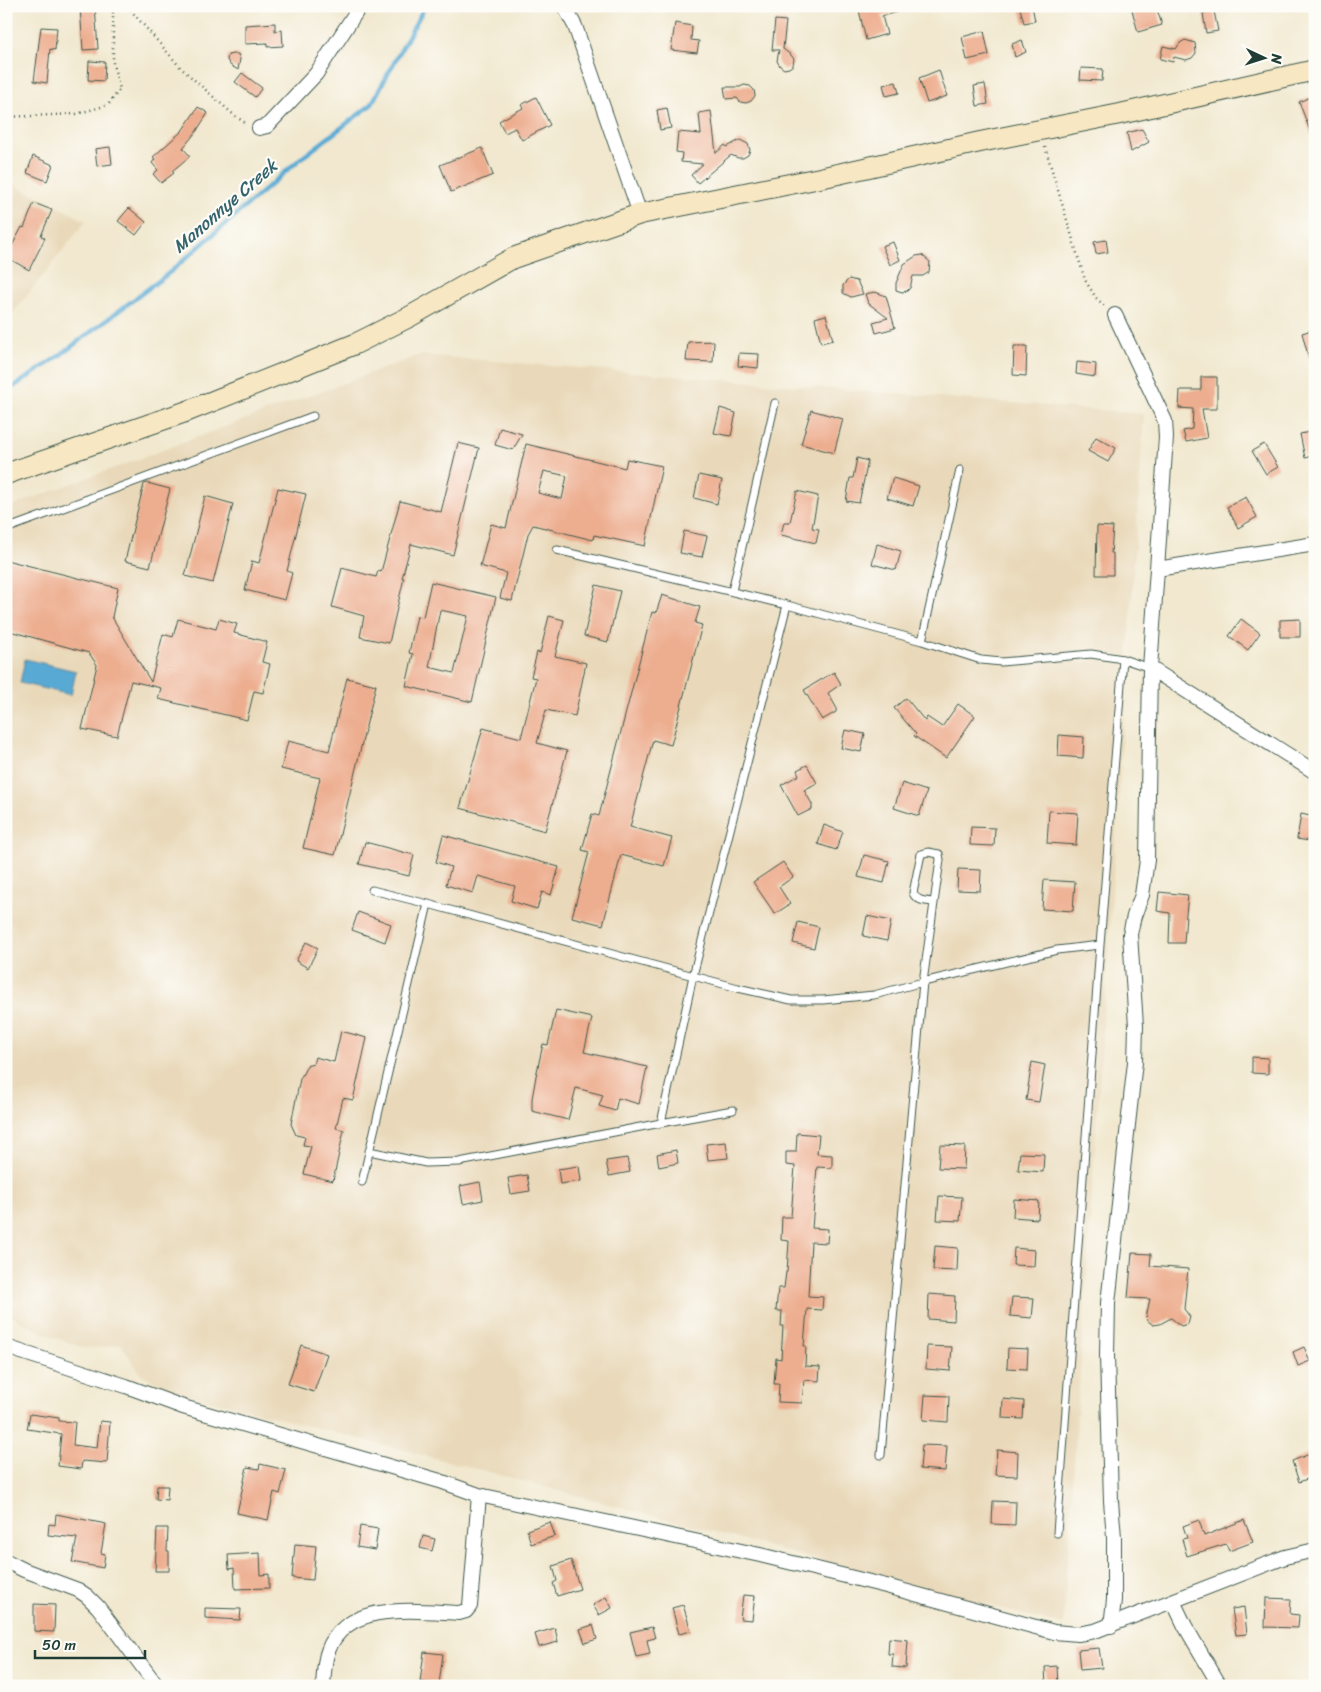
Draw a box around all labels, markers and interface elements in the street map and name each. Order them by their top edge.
north arrow [1238,32,1288,82]
text: N [1264,52,1289,65]
water label: Manonnye Creek [165,150,286,261]
scale bar [35,1627,145,1659]
text: 50 m [42,1632,77,1658]

